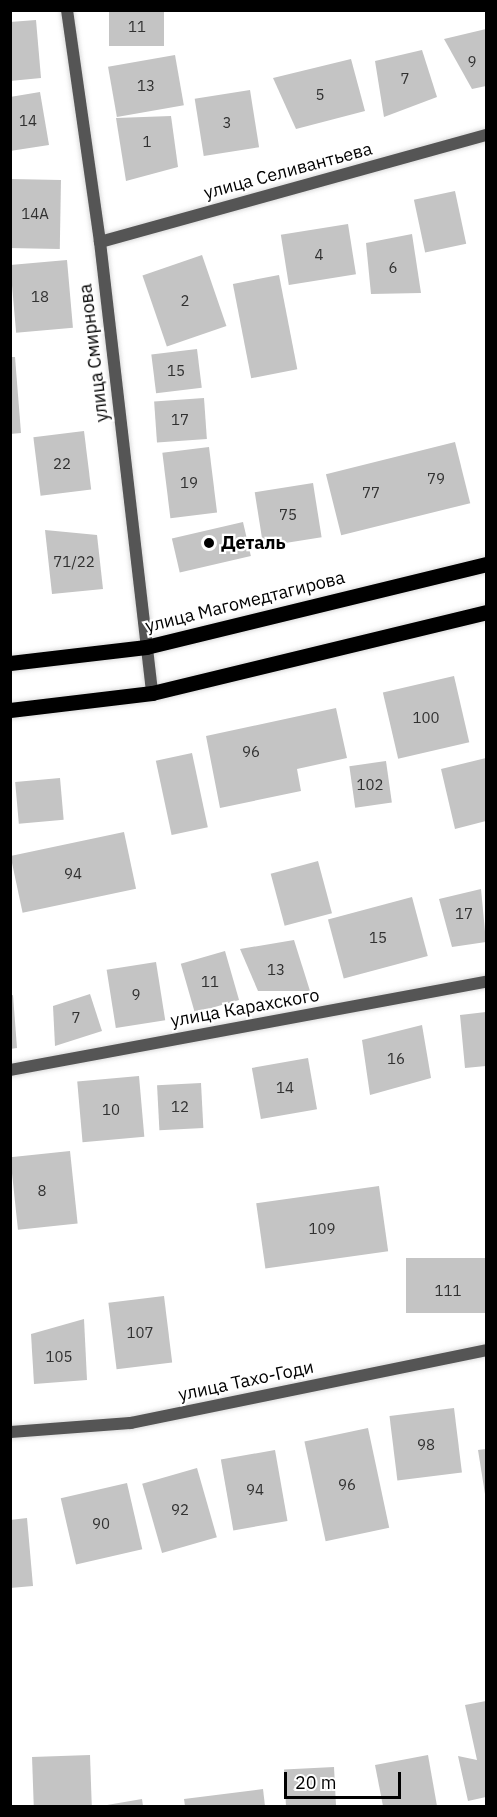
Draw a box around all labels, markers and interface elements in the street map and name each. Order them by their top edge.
house number: 11 [128,18,146,36]
house number: 9 [468,53,476,71]
house number: 7 [401,70,409,88]
house number: 13 [137,77,155,95]
house number: 5 [316,86,324,104]
house number: 14 [19,112,37,130]
house number: 3 [223,114,231,132]
house number: 1 [143,133,151,151]
street label: улица Селивантьева [201,138,375,204]
house number: 14А [21,205,49,223]
house number: 4 [315,246,323,264]
house number: 6 [389,259,397,277]
street label: улица Смирнова [75,283,113,423]
house number: 18 [31,288,49,306]
house number: 2 [181,292,189,310]
house number: 15 [167,362,185,380]
house number: 17 [171,411,189,429]
house number: 22 [53,455,71,473]
house number: 79 [427,470,445,488]
house number: 19 [180,474,198,492]
house number: 77 [362,484,380,502]
house number: 75 [279,506,297,524]
place label: Деталь [221,532,286,554]
marker: Деталь [202,536,216,550]
house number: 71/22 [53,553,95,571]
street label: улица Магомедтагирова [143,567,347,637]
house number: 100 [413,709,439,727]
house number: 96 [242,743,260,761]
house number: 102 [357,776,383,794]
house number: 94 [64,865,82,883]
house number: 17 [455,905,473,923]
house number: 15 [369,929,387,947]
house number: 13 [267,961,285,979]
house number: 11 [201,973,219,991]
street label: улица Карахского [169,984,321,1032]
house number: 9 [132,986,140,1004]
house number: 7 [72,1009,80,1027]
house number: 16 [387,1050,405,1068]
house number: 14 [276,1079,294,1097]
house number: 12 [171,1098,189,1116]
house number: 10 [102,1101,120,1119]
house number: 8 [38,1182,46,1200]
house number: 109 [309,1220,335,1238]
house number: 111 [435,1282,461,1300]
house number: 107 [127,1324,153,1342]
house number: 105 [46,1348,72,1366]
street label: улица Тахо-Годи [176,1356,316,1406]
house number: 98 [417,1436,435,1454]
house number: 96 [338,1476,356,1494]
house number: 94 [246,1481,264,1499]
house number: 92 [171,1501,189,1519]
house number: 90 [92,1515,110,1533]
scale bar [287,1760,404,1798]
text: 20 m [295,1771,337,1794]

